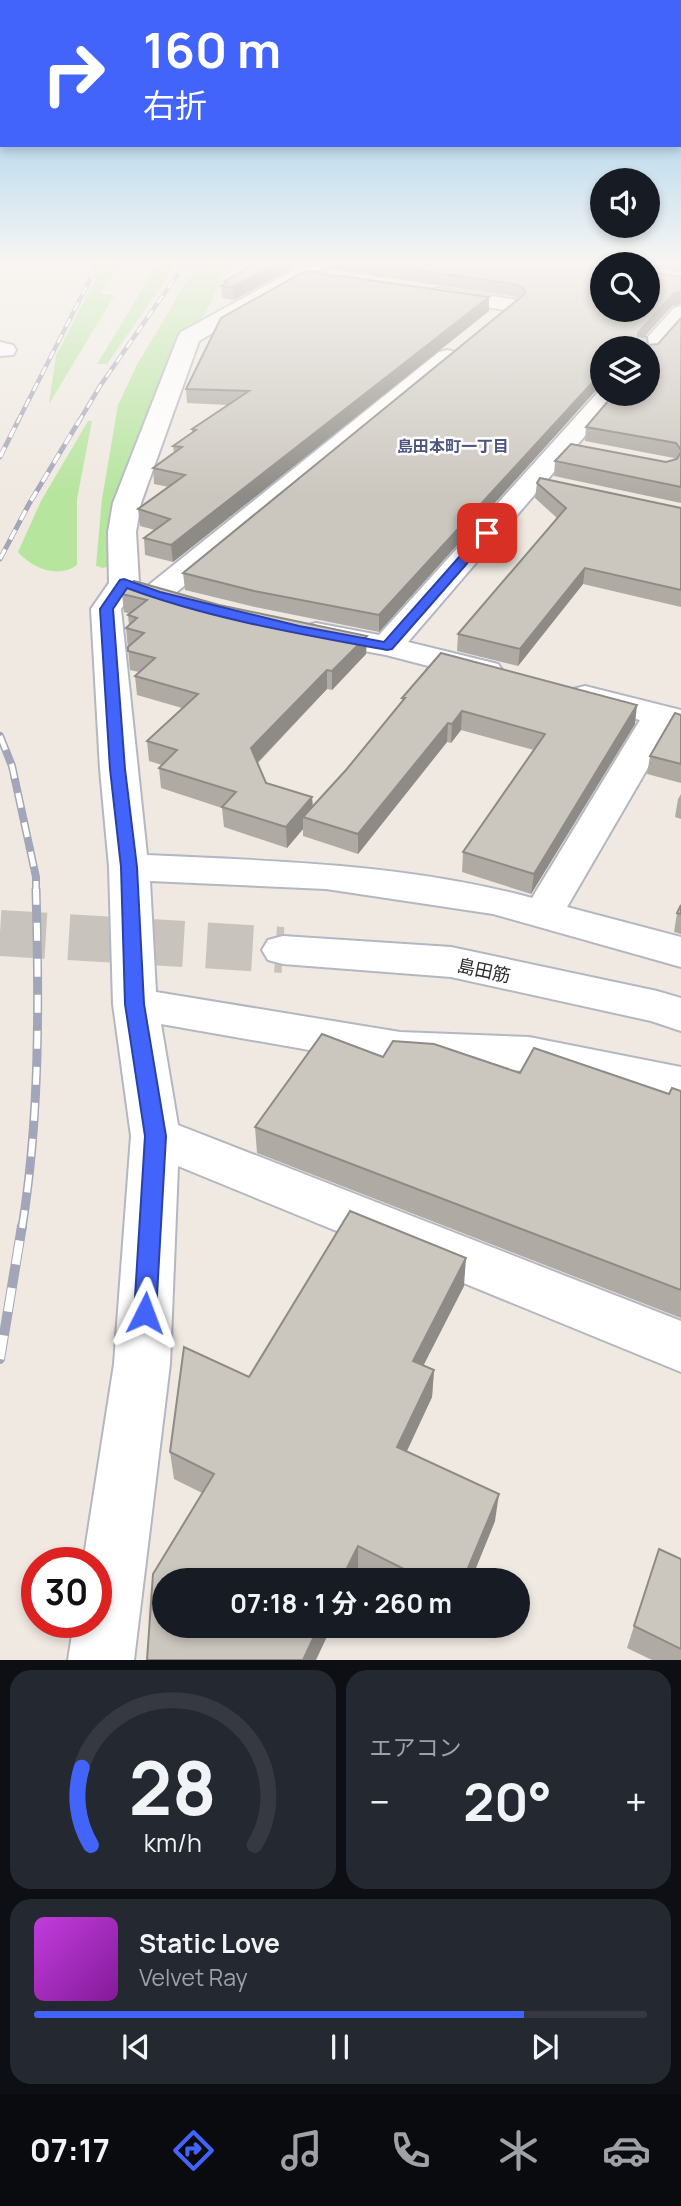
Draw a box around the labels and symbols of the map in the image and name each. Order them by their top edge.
district label: 島田本町一丁目 [397,435,509,457]
pin [457,503,517,563]
street label: 島田筋 [455,953,513,987]
position arrow [108,1276,182,1350]
speed limit sign: 30 [21,1547,112,1638]

